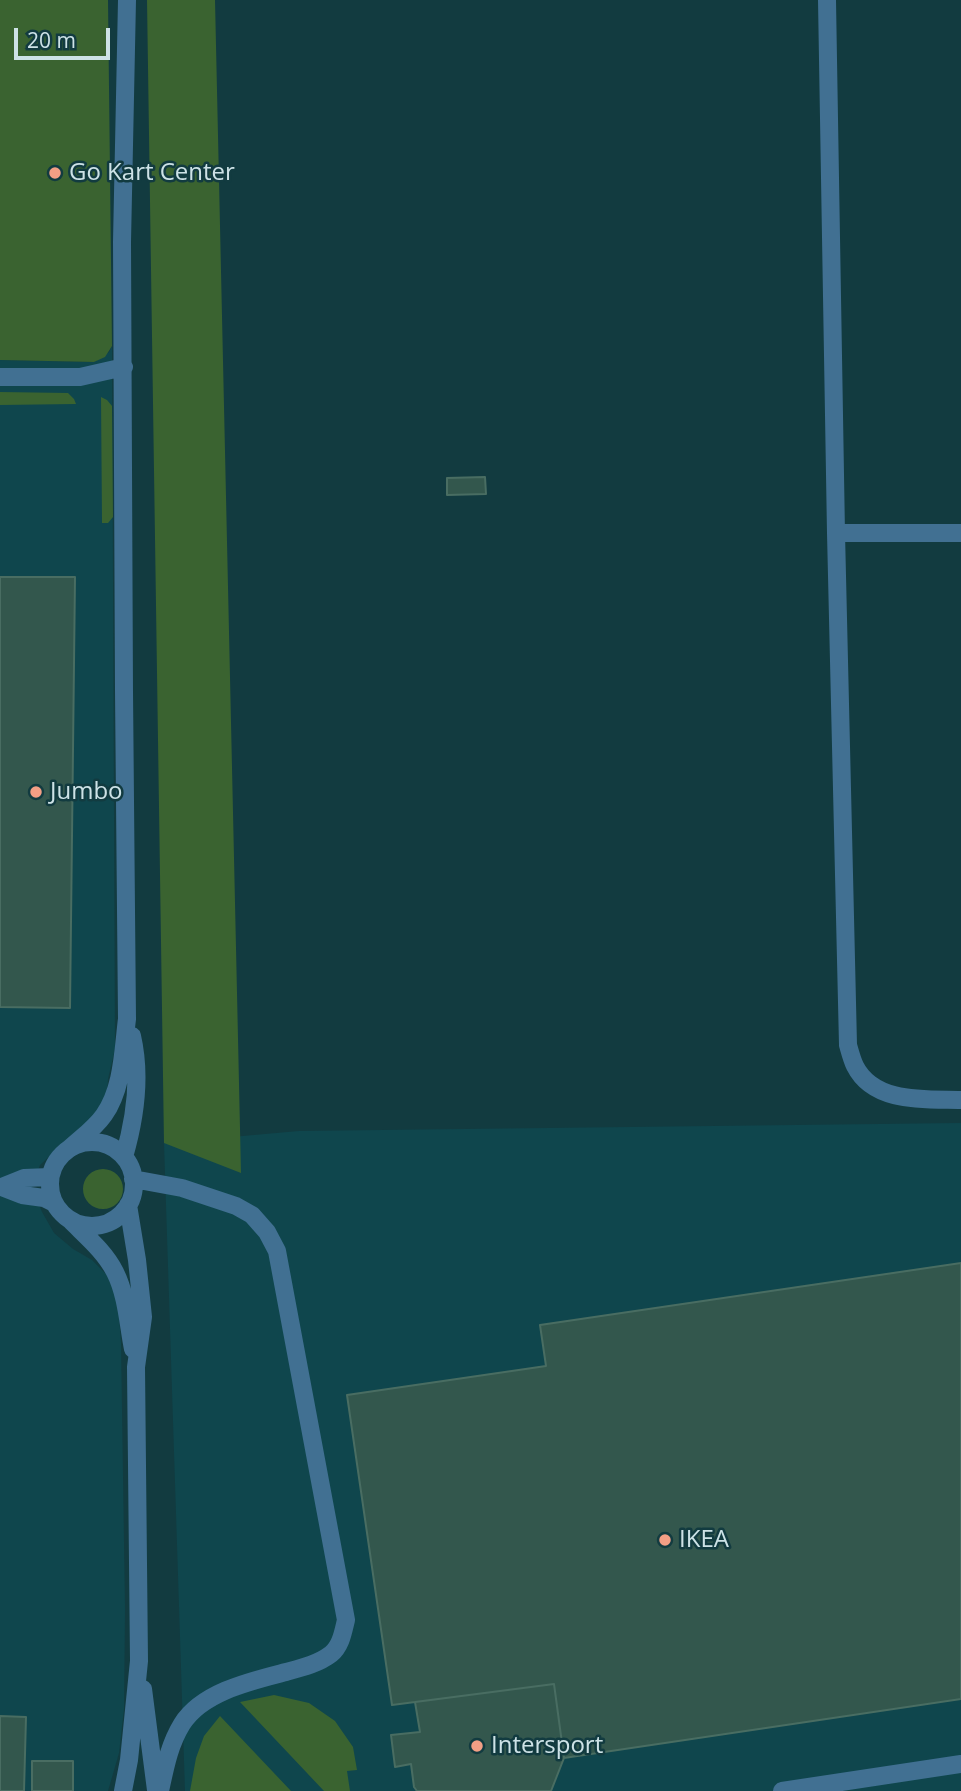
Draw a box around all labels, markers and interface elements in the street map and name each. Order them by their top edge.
scale bar [18,14,114,58]
text: 20 m [27,26,76,54]
place label: Go Kart Center [69,159,235,187]
marker: Go Kart Center [47,165,63,181]
place label: Jumbo [50,778,123,806]
marker: Jumbo [28,784,44,800]
place label: ΙΚΕΑ [679,1526,729,1554]
marker: ΙΚΕΑ [657,1532,673,1548]
place label: Intersport [491,1732,603,1760]
marker: Intersport [469,1738,485,1754]

